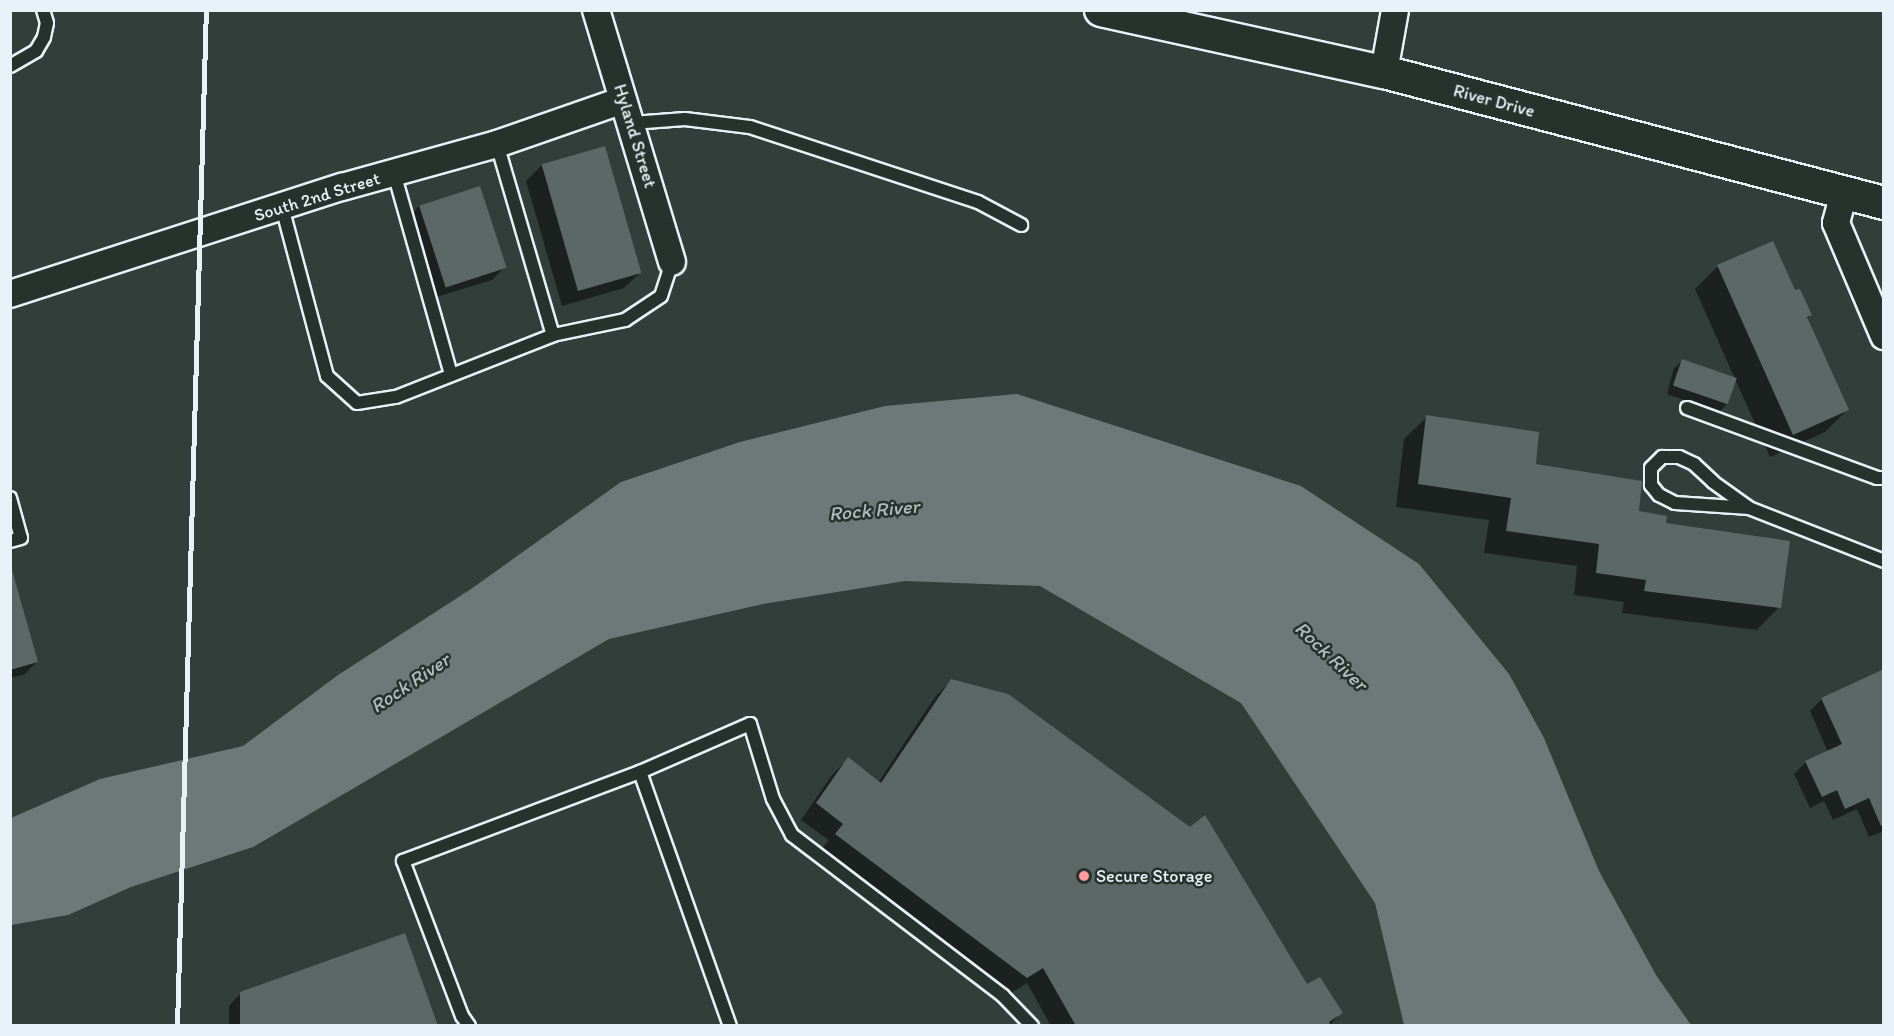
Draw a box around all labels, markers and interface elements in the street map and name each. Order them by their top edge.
street label: River Drive [1451,80,1537,122]
street label: Hyland Street [609,82,661,190]
street label: South 2nd Street [252,168,382,226]
water label: Rock River [828,494,920,526]
water label: Rock River [1290,617,1372,695]
water label: Rock River [366,648,454,718]
place label: Secure Storage [1096,865,1212,887]
marker: Secure Storage [1077,869,1091,883]

